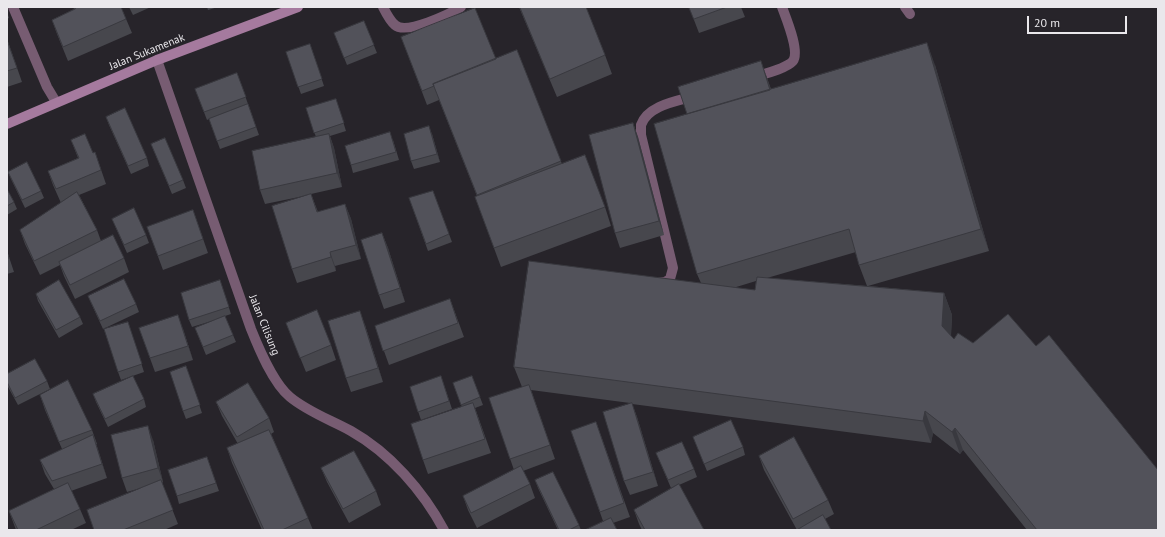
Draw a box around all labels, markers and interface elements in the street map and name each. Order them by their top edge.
scale bar [1029,8,1129,34]
text: 20 m [1034,15,1060,30]
street label: Jalan Sukamenak [107,31,187,73]
street label: Jalan Cilisung [246,293,282,357]

